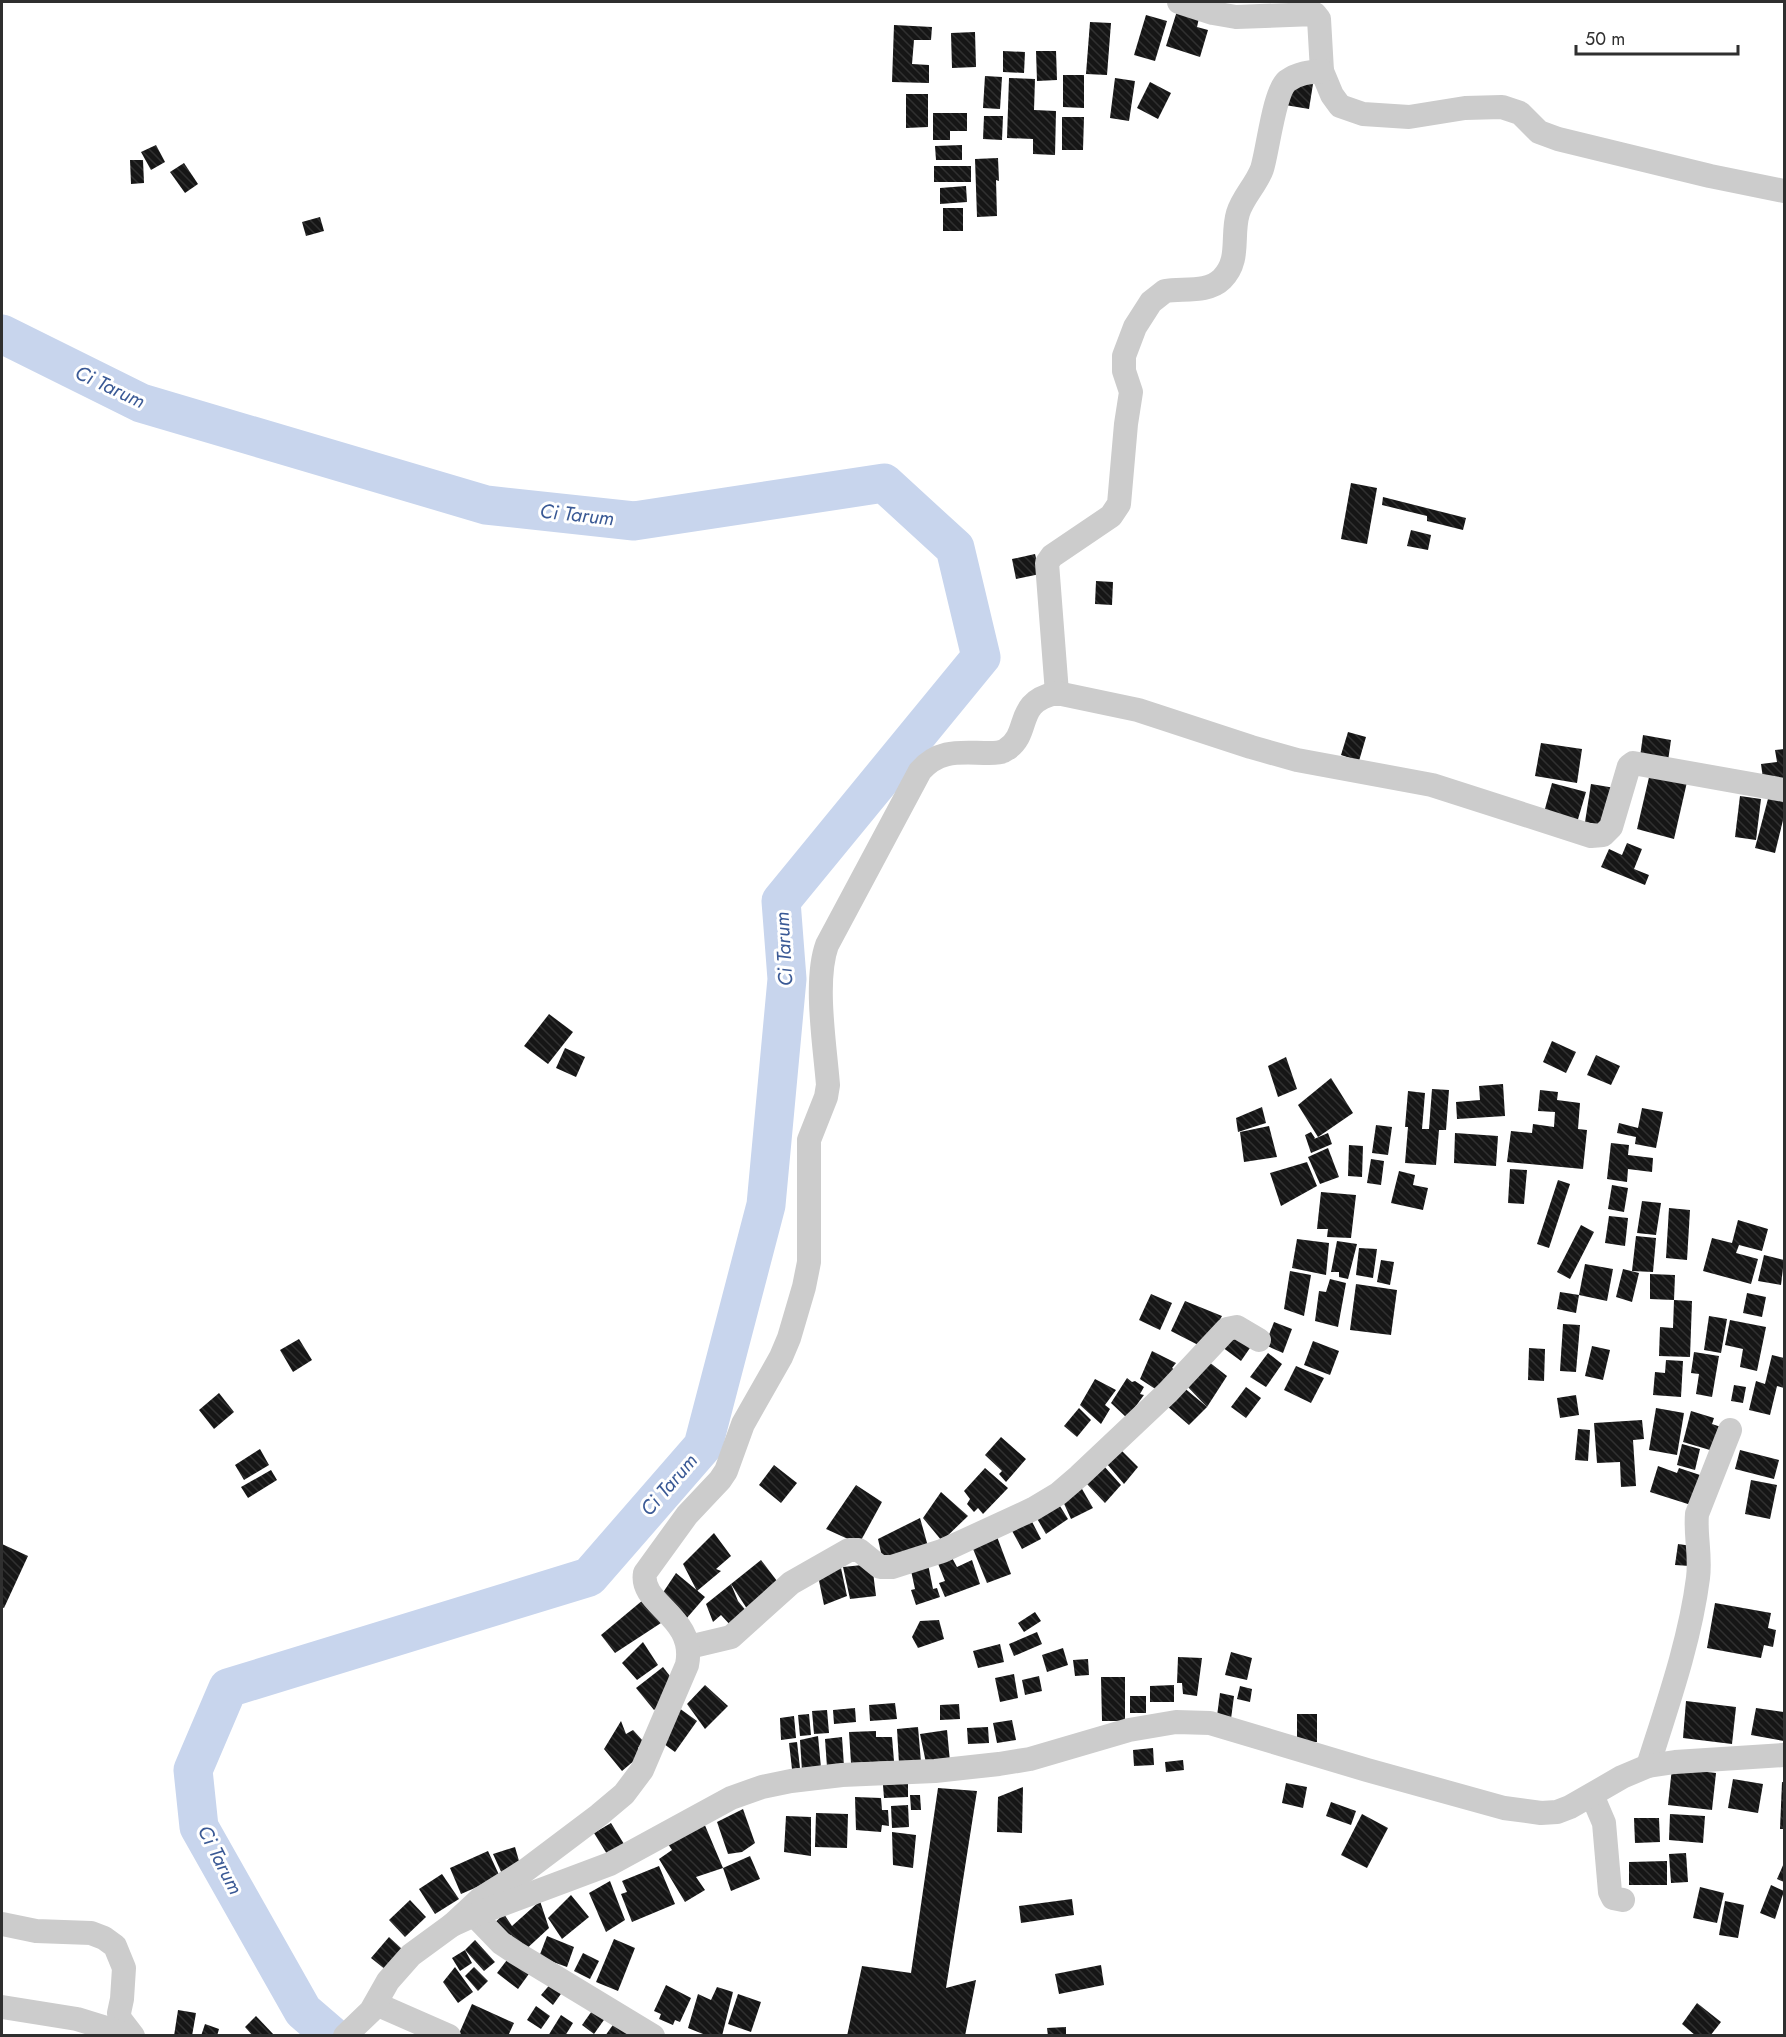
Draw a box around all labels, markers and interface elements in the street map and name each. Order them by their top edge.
scale bar [1576,18,1738,56]
text: 50 m [1585,26,1625,52]
water label: Ci Tarum [70,358,150,416]
water label: Ci Tarum [538,497,616,533]
water label: Ci Tarum [768,911,800,987]
water label: Ci Tarum [634,1447,704,1523]
water label: Ci Tarum [190,1820,250,1900]

